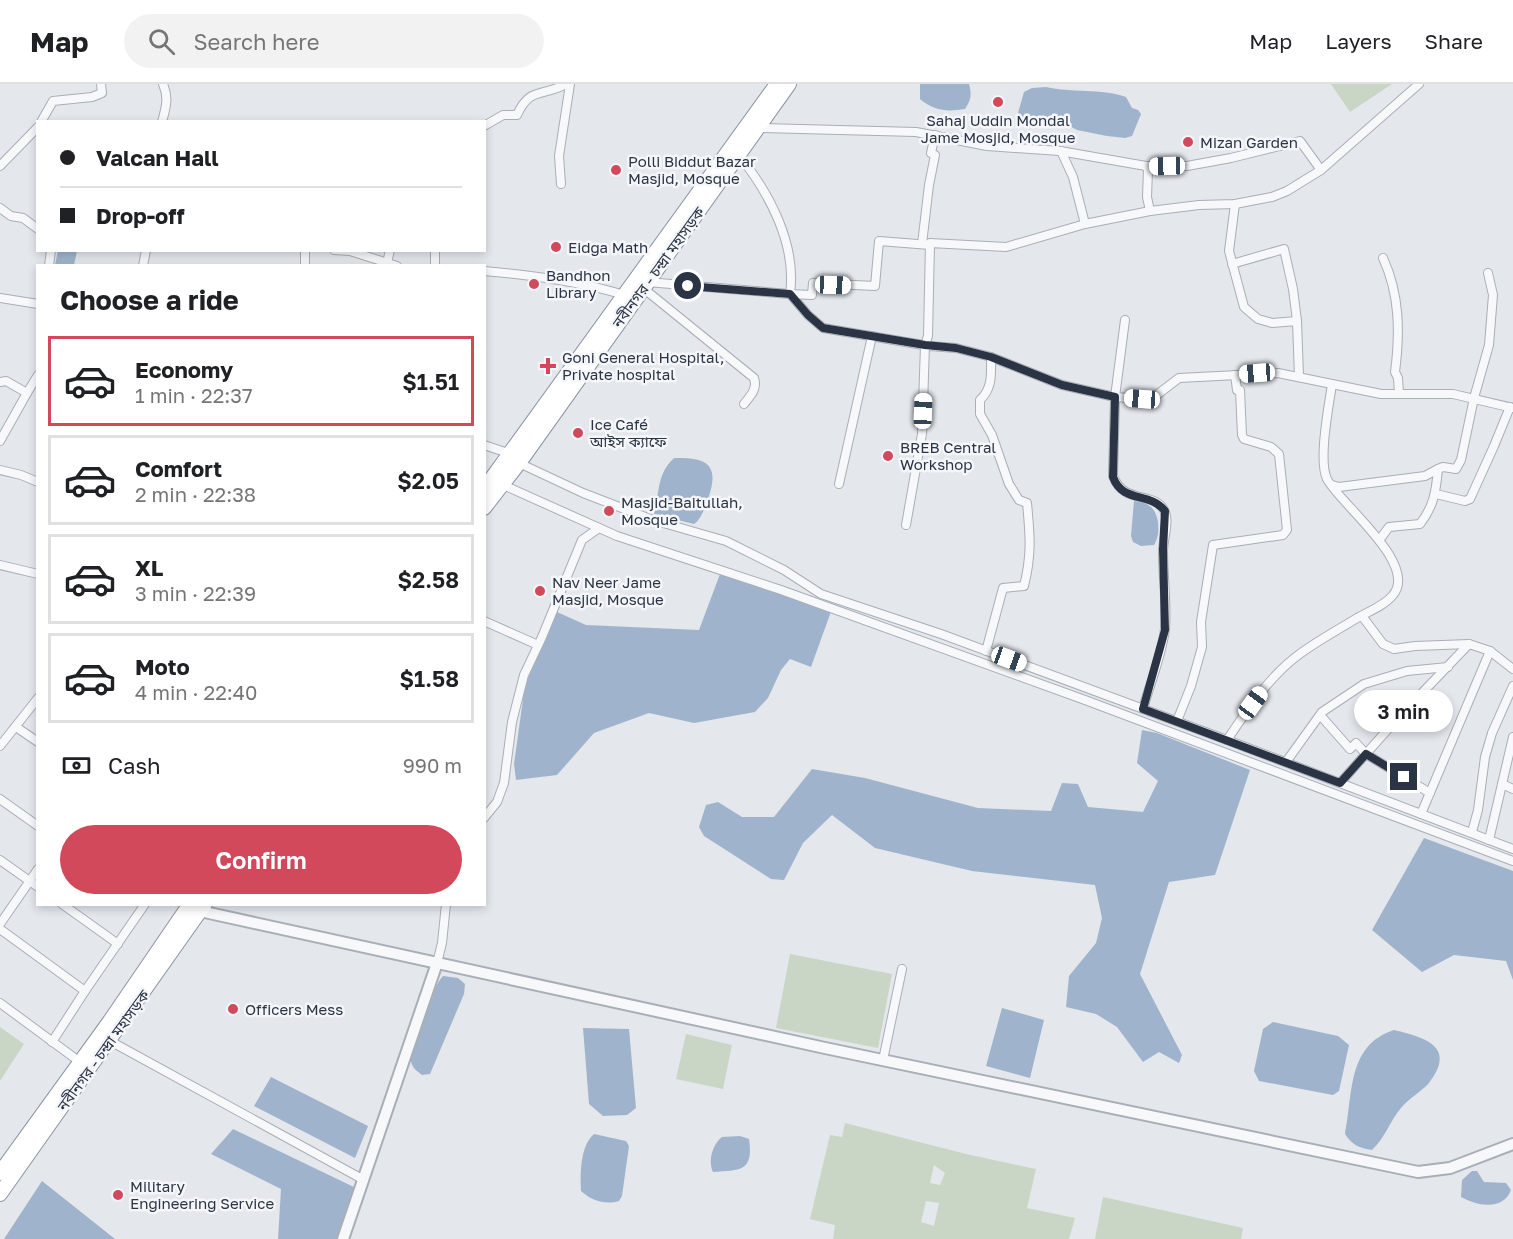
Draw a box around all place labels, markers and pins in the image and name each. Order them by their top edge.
marker: Sahaj Uddin Mondal Jame Mosjid, Mosque [991,95,1005,109]
place label: Sahaj Uddin Mondal Jame Mosjid, Mosque [921,111,1076,146]
place label: Mizan Garden [1200,133,1298,151]
marker: Mizan Garden [1181,135,1195,149]
place label: Polli Biddut Bazar Masjid, Mosque [628,152,756,187]
marker: Polli Biddut Bazar Masjid, Mosque [609,163,623,177]
place label: Eidga Math [568,238,648,256]
marker: Eidga Math [549,240,563,254]
place label: Bandhon Library [546,266,610,301]
marker: Bandhon Library [527,277,541,291]
place label: Goni General Hospital, Private hospital [562,348,725,383]
marker: Goni General Hospital, Private hospital [539,357,557,375]
place label: Ice Café আইস ক্যাফে [589,415,667,450]
marker: Ice Café আইস ক্যাফে [571,426,585,440]
place label: BREB Central Workshop [900,438,996,473]
marker: BREB Central Workshop [881,449,895,463]
place label: Masjid-Baitullah, Mosque [621,493,743,528]
marker: Masjid-Baitullah, Mosque [602,504,616,518]
place label: Nav Neer Jame Masjid, Mosque [552,573,664,608]
marker: Nav Neer Jame Masjid, Mosque [533,584,547,598]
place label: Officers Mess [245,1000,343,1018]
marker: Officers Mess [226,1002,240,1016]
place label: Military Engineering Service [130,1177,275,1212]
marker: Military Engineering Service [111,1188,125,1202]

